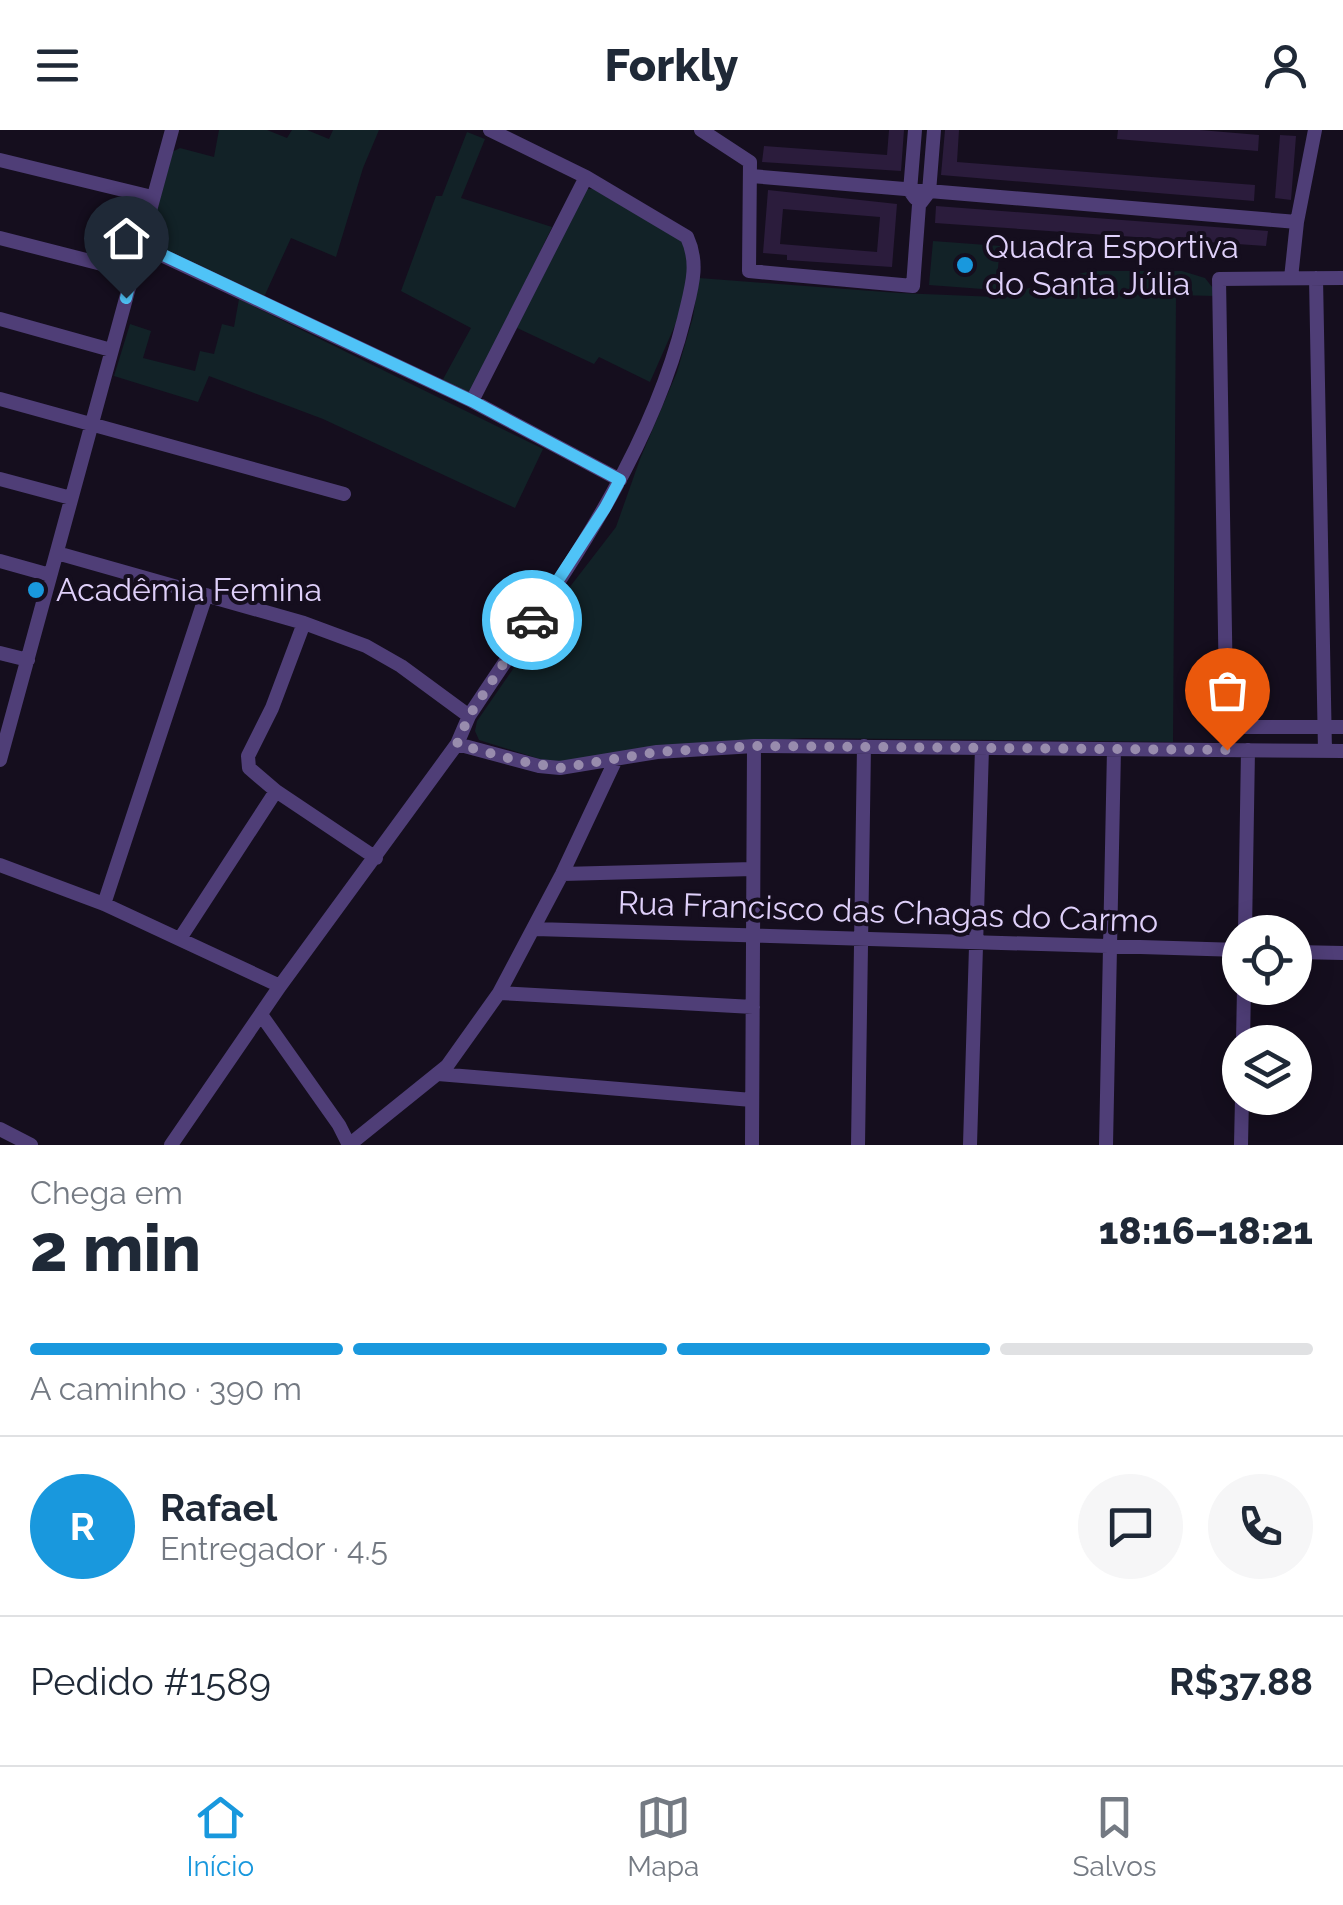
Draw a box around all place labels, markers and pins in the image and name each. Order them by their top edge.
pin [84,196,169,299]
place label: Quadra Esportiva do Santa Júlia [985,228,1239,302]
marker: Quadra Esportiva do Santa Júlia [954,254,976,276]
place label: Acadêmia Femina [56,571,322,608]
marker: Acadêmia Femina [25,579,47,601]
pin [1185,648,1270,751]

